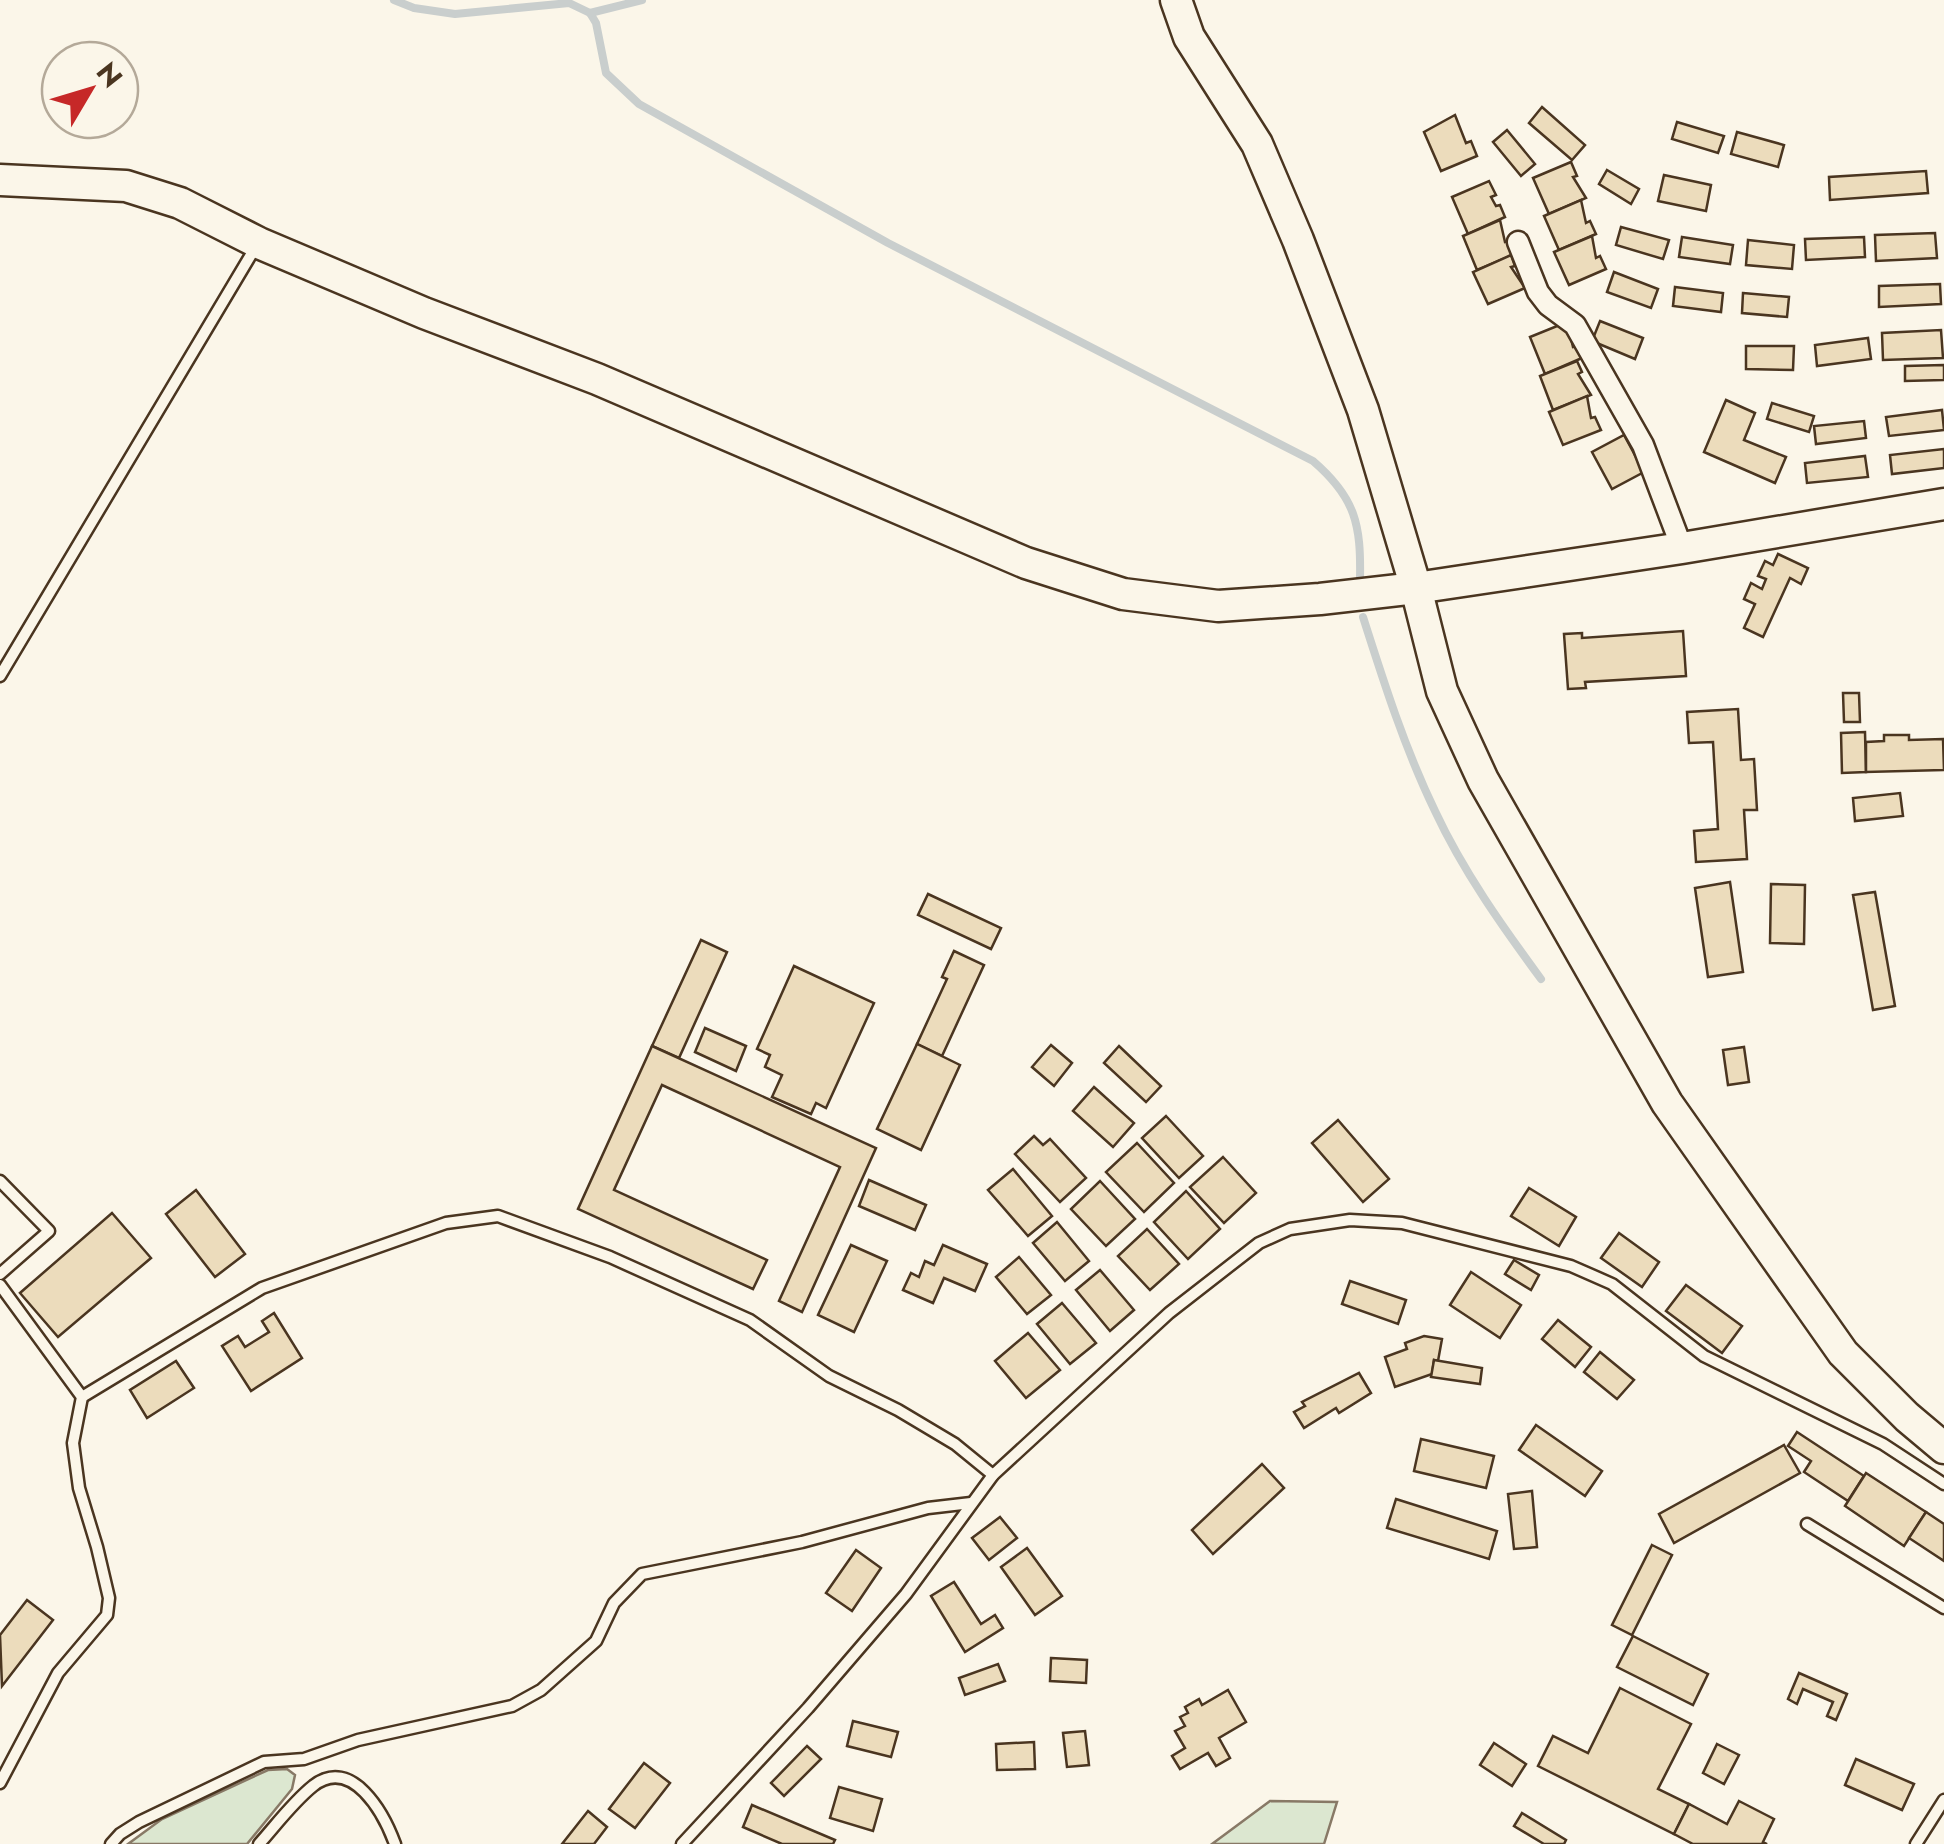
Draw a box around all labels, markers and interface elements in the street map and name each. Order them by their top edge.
north arrow [40,40,140,140]
text: N [86,54,132,96]

